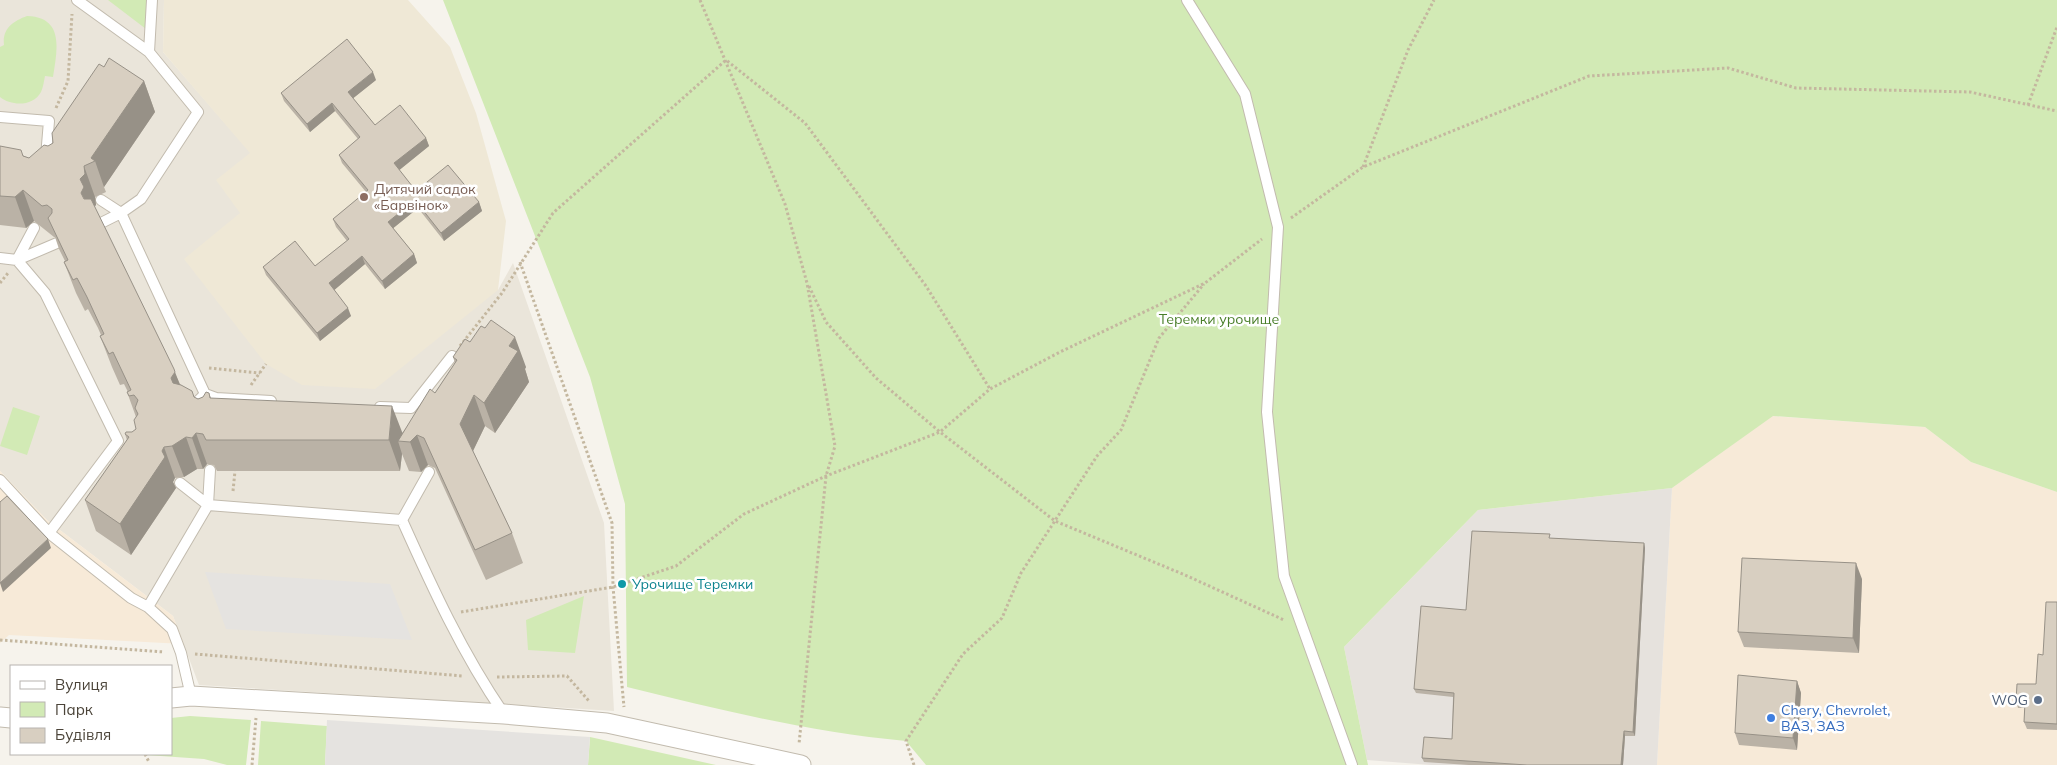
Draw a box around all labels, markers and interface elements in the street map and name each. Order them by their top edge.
place label: Дитячий садок «Барвінок» [374,180,476,214]
marker: Дитячий садок «Барвінок» [358,191,370,203]
park label: Теремки урочище [1159,310,1279,328]
place label: Урочище Теремки [631,575,753,593]
marker: Урочище Теремки [616,578,628,590]
legend [10,665,172,755]
text: Вулиця [55,675,108,694]
place label: WOG [1992,691,2028,709]
marker: WOG [2032,694,2044,706]
text: Парк [55,700,94,719]
place label: Chery, Chevrolet, ВАЗ, ЗАЗ [1781,701,1890,735]
marker: Chery, Chevrolet, ВАЗ, ЗАЗ [1765,712,1777,724]
text: Будівля [55,725,111,744]

